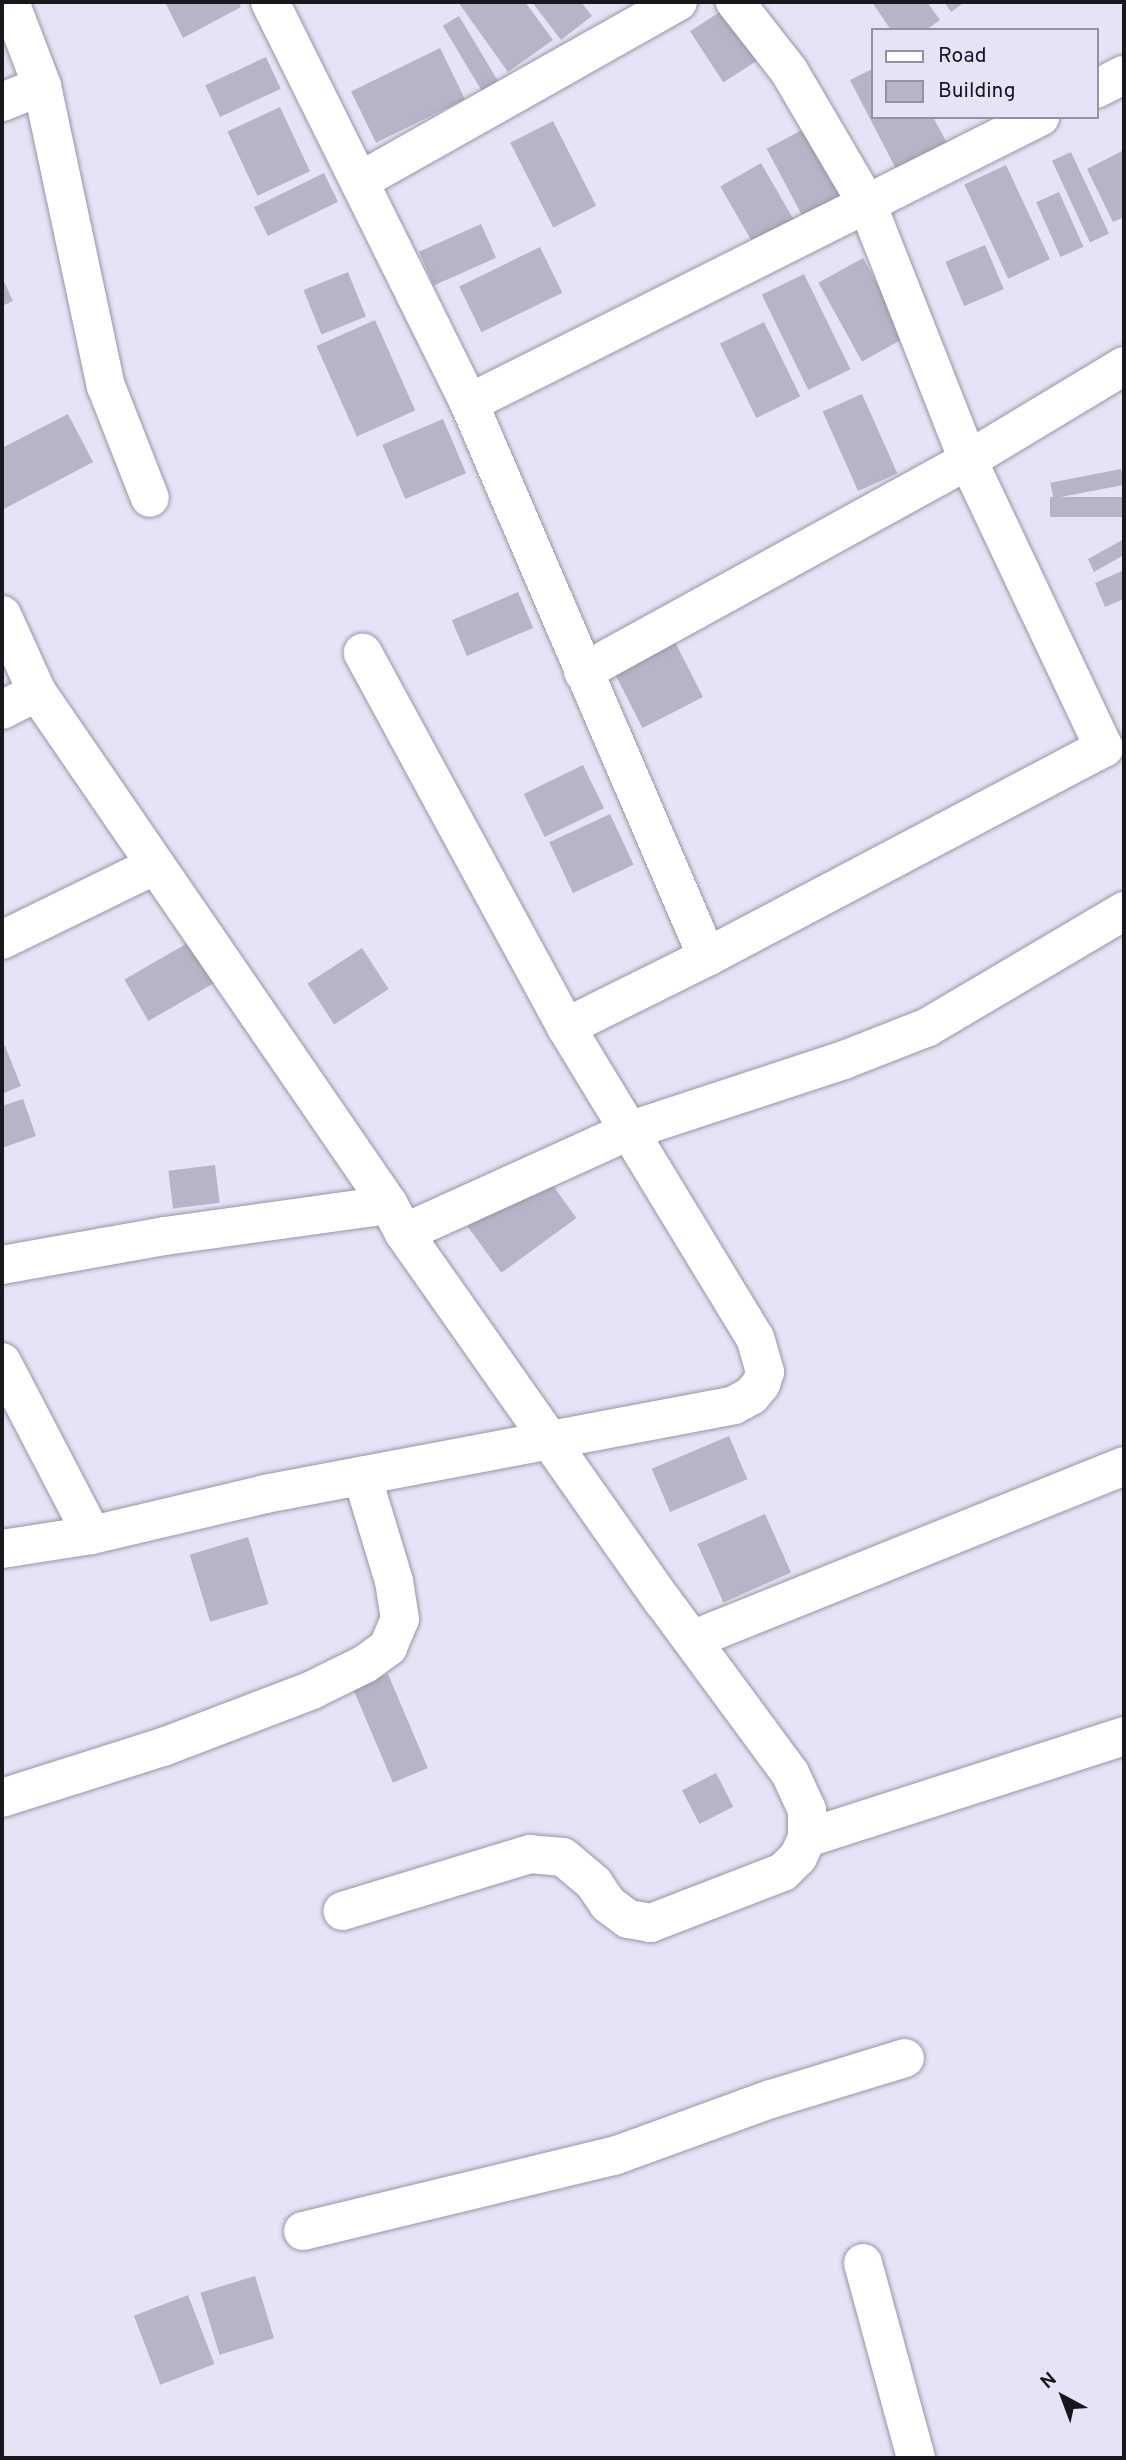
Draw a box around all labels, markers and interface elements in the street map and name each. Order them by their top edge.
legend [870,28,1098,119]
text: Road [938,43,987,70]
text: Building [938,78,1016,105]
north arrow [1028,2362,1098,2432]
text: N [1036,2368,1062,2395]

